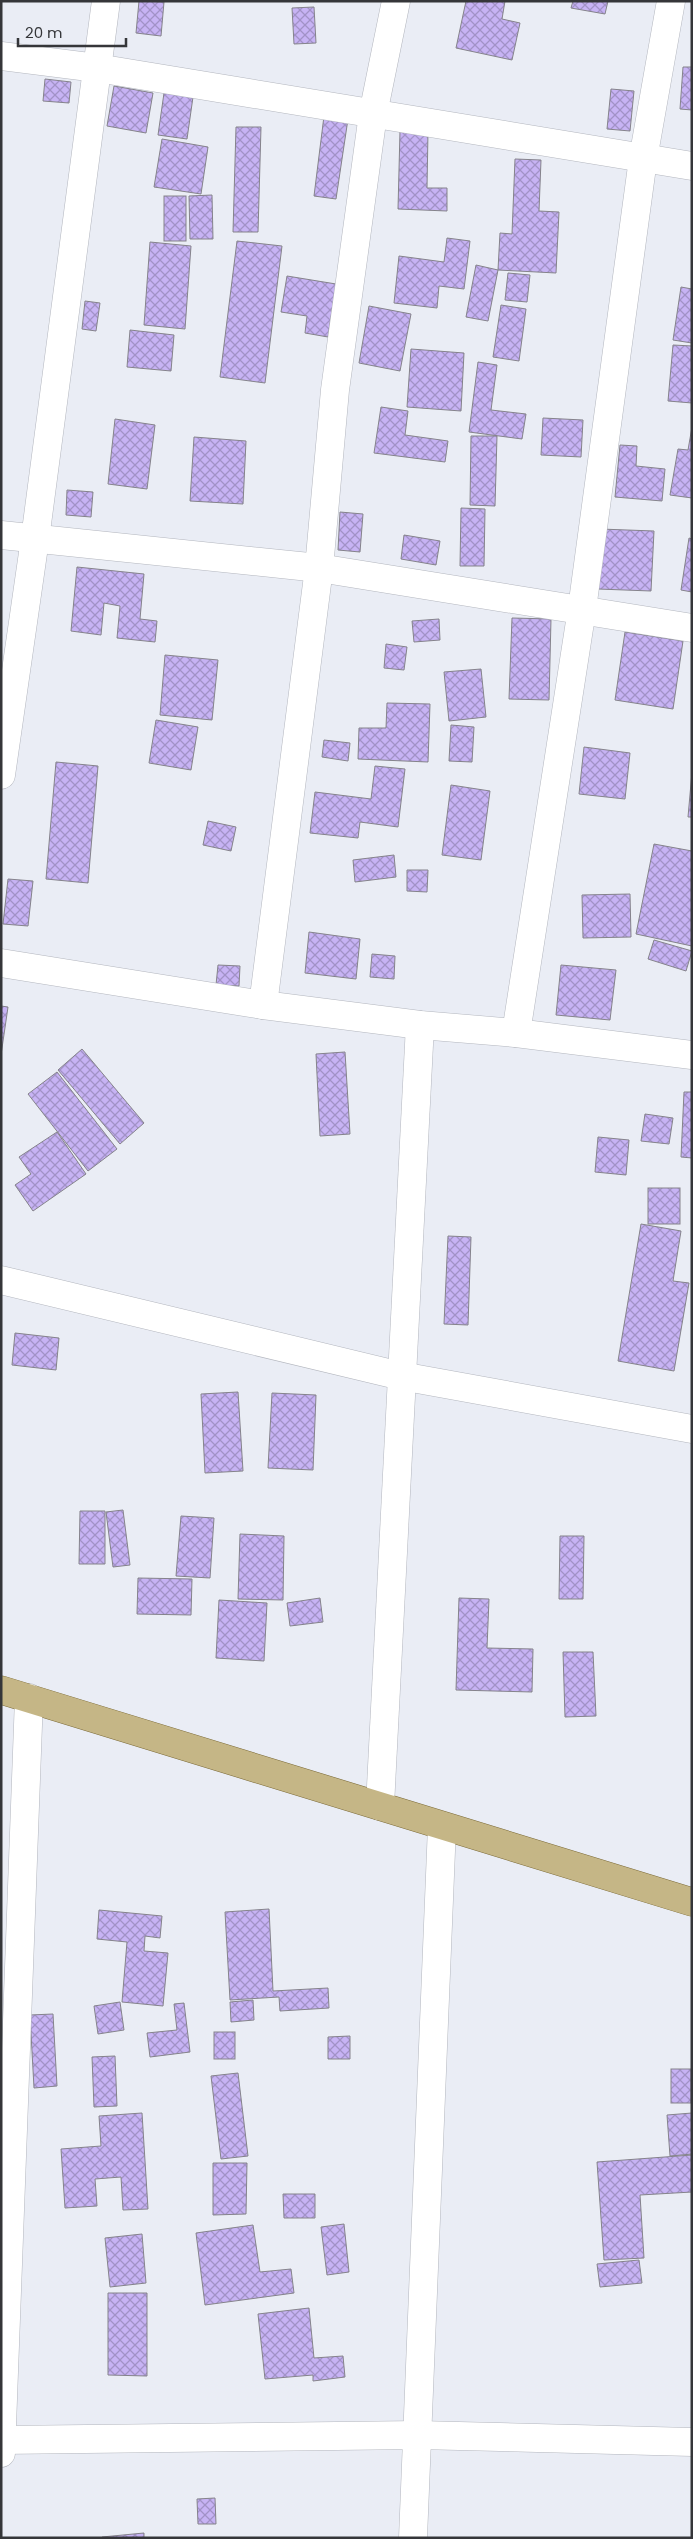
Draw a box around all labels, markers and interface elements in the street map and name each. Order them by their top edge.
scale bar [18,15,125,47]
text: 20 m [25,22,63,43]

